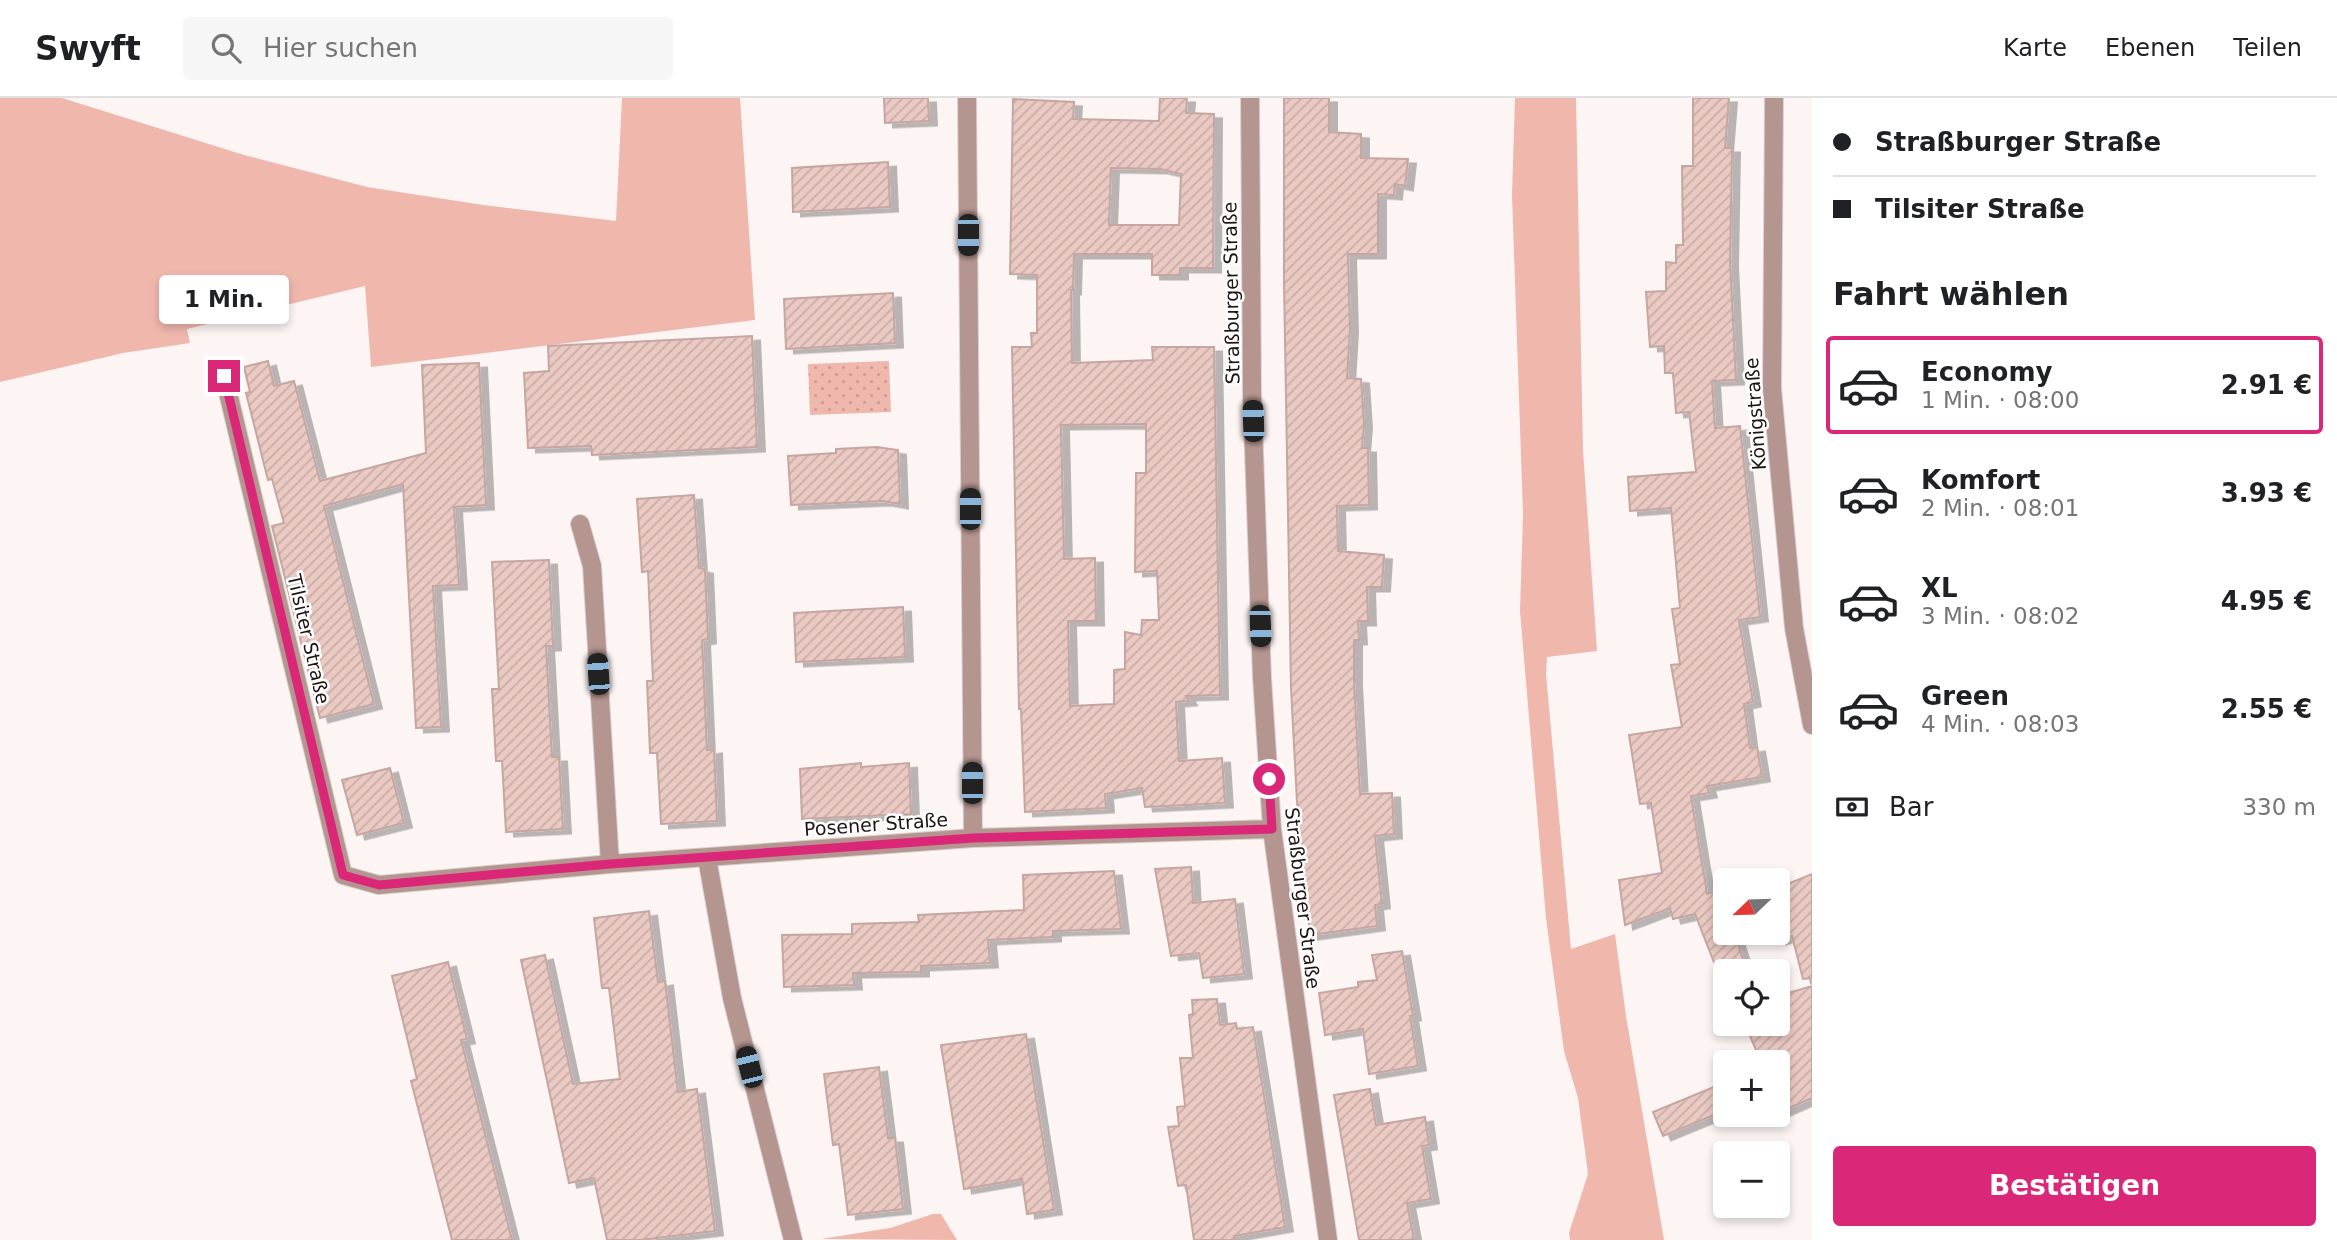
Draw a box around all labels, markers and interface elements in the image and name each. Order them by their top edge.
search box [183,17,673,80]
text: Swyft [35,29,141,68]
icon: search [207,29,245,67]
text: Hier suchen [263,33,418,63]
text: Karte [2003,34,2067,62]
text: Ebenen [2105,34,2195,62]
text: Teilen [2233,34,2302,62]
text: Straßburger Straße [1875,127,2161,157]
text: Tilsiter Straße [1875,194,2085,224]
street label: Straßburger Straße [1218,201,1244,385]
car [958,214,979,256]
callout: 1 Min. [159,274,289,324]
text: Fahrt wählen [1833,275,2069,313]
text: 1 Min. [184,286,264,312]
icon: car [1837,354,1900,417]
street label: Königstraße [1740,357,1770,471]
text: Economy [1921,357,2052,387]
route end [208,360,240,392]
text: 2.91 € [2221,370,2312,400]
text: 1 Min. · 08:00 [1921,387,2079,413]
car [1242,400,1265,442]
icon: car [1837,462,1900,525]
text: Komfort [1921,465,2040,495]
text: 3.93 € [2221,478,2312,508]
car [960,488,981,530]
text: 2 Min. · 08:01 [1921,495,2079,521]
icon: car [1837,570,1900,633]
street label: Tilsiter Straße [283,571,335,706]
text: XL [1921,573,1958,603]
text: 4.95 € [2221,586,2312,616]
text: 3 Min. · 08:02 [1921,603,2079,629]
car [1249,605,1272,647]
car [587,652,610,696]
icon: car [1837,678,1900,741]
text: Green [1921,681,2009,711]
text: 2.55 € [2221,694,2312,724]
text: 4 Min. · 08:03 [1921,711,2079,737]
car [962,762,983,804]
route start [1253,763,1285,795]
icon: cash [1833,788,1871,826]
text: Bar [1889,792,1933,822]
text: 330 m [2242,794,2316,820]
street label: Straßburger Straße [1281,806,1325,990]
street label: Posener Straße [803,808,949,840]
north arrow [1713,868,1790,945]
map controls [1713,868,1790,1218]
button: locate [1713,959,1790,1036]
car [734,1044,765,1090]
button: + [1713,1050,1790,1127]
button: − [1713,1141,1790,1218]
button: Bestätigen [1833,1146,2316,1226]

